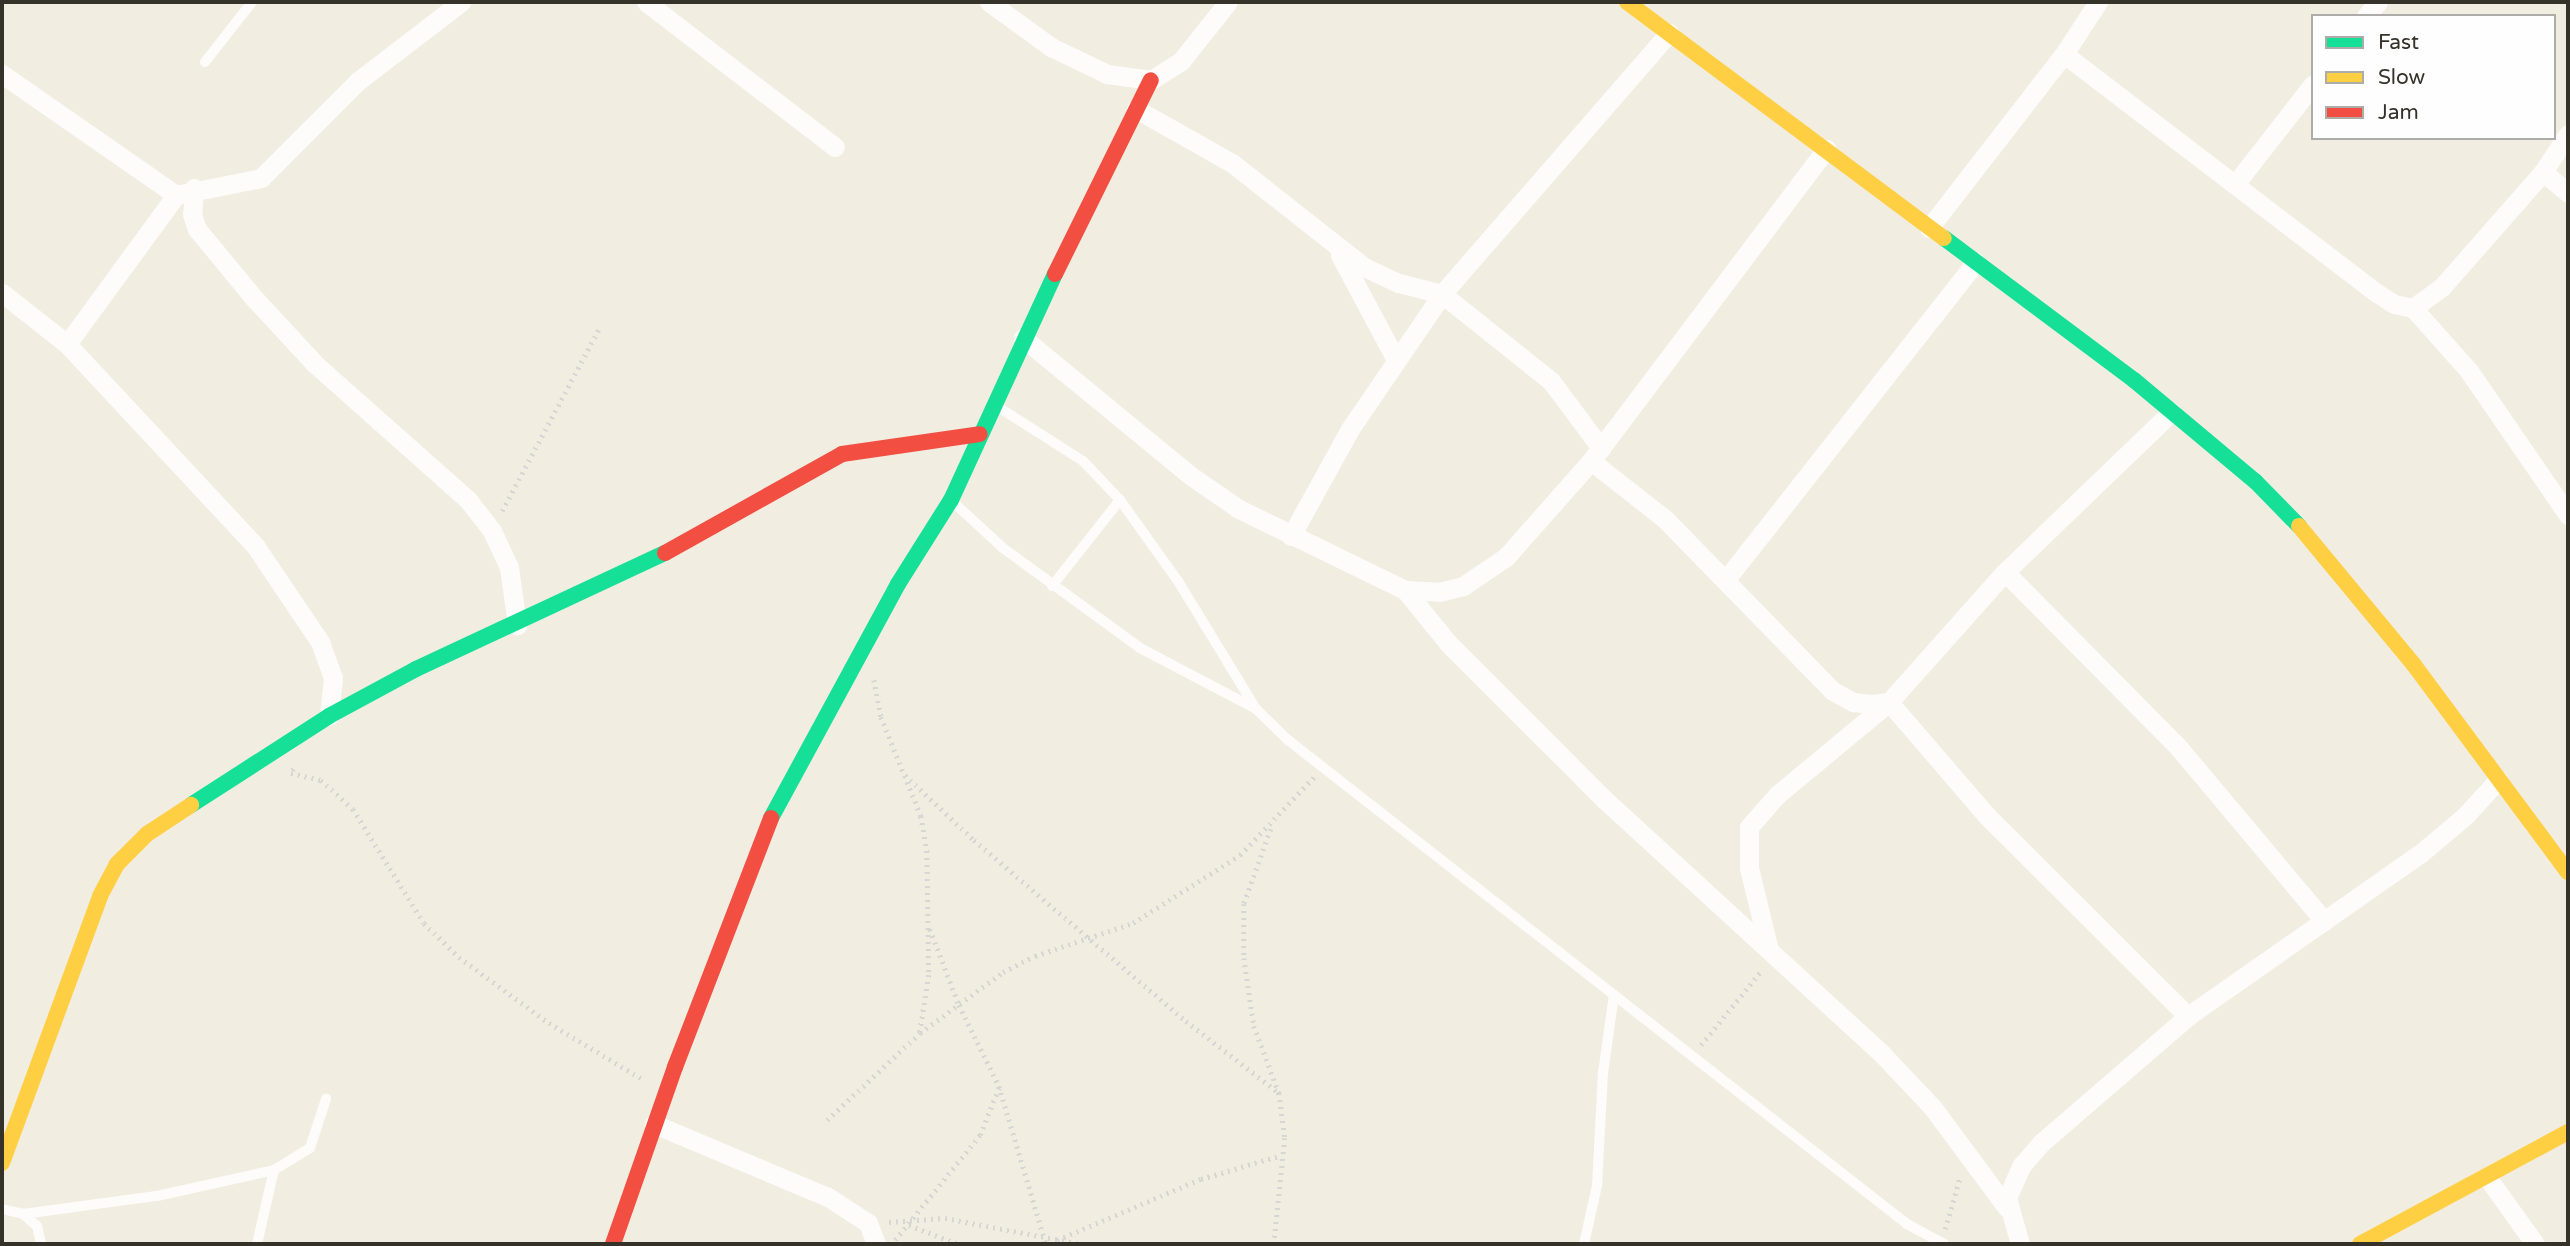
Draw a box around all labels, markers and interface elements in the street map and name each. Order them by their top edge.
legend [2311,14,2556,140]
text: Fast [2378,30,2419,55]
text: Slow [2378,65,2425,90]
text: Jam [2378,100,2419,125]

